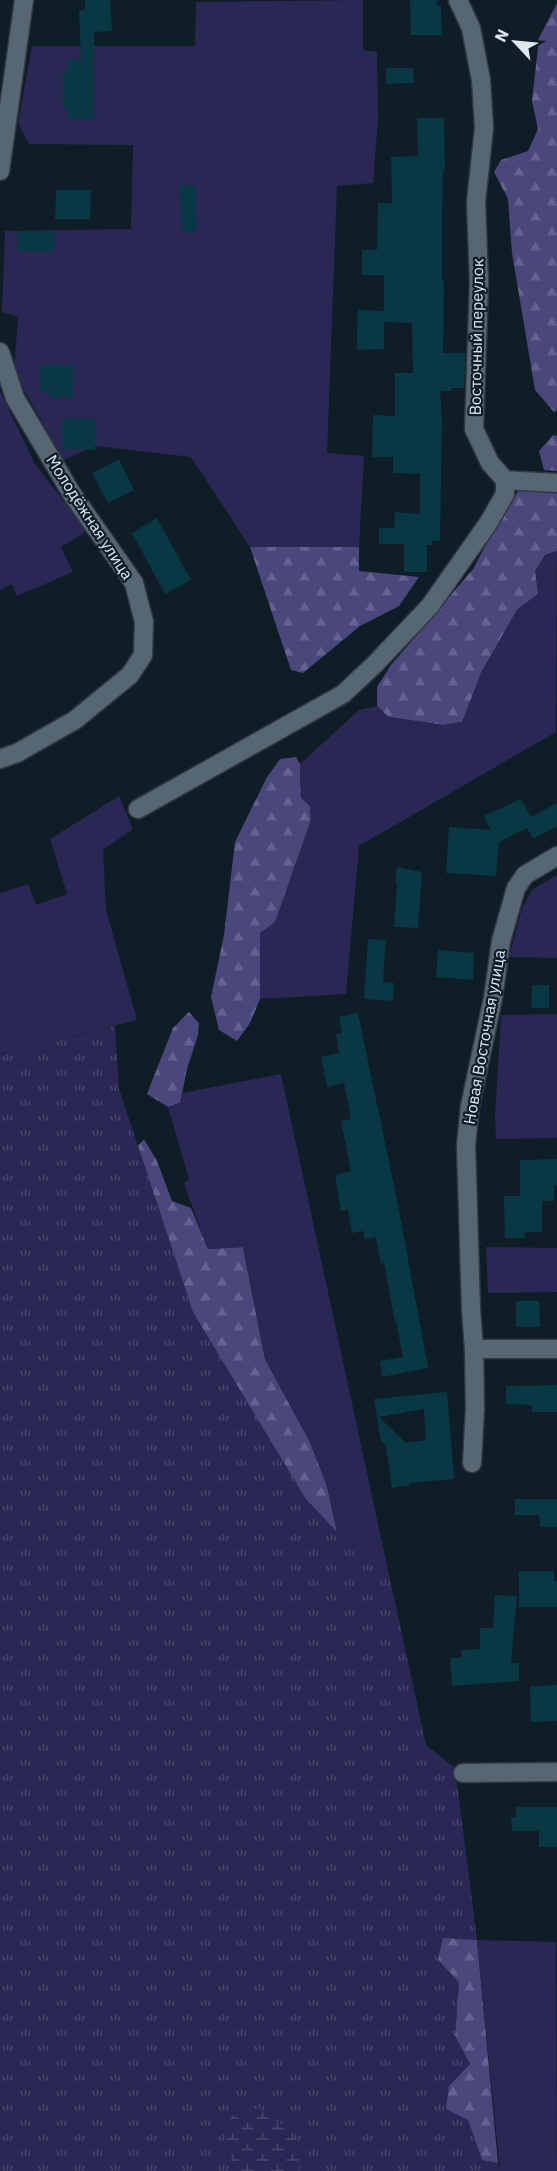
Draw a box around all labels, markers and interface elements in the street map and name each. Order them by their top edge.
north arrow [485,12,545,72]
text: N [490,26,513,45]
street label: Восточный переулок [465,258,487,416]
street label: Молодёжная улица [42,451,138,584]
street label: Новая Восточная улица [459,948,509,1126]

